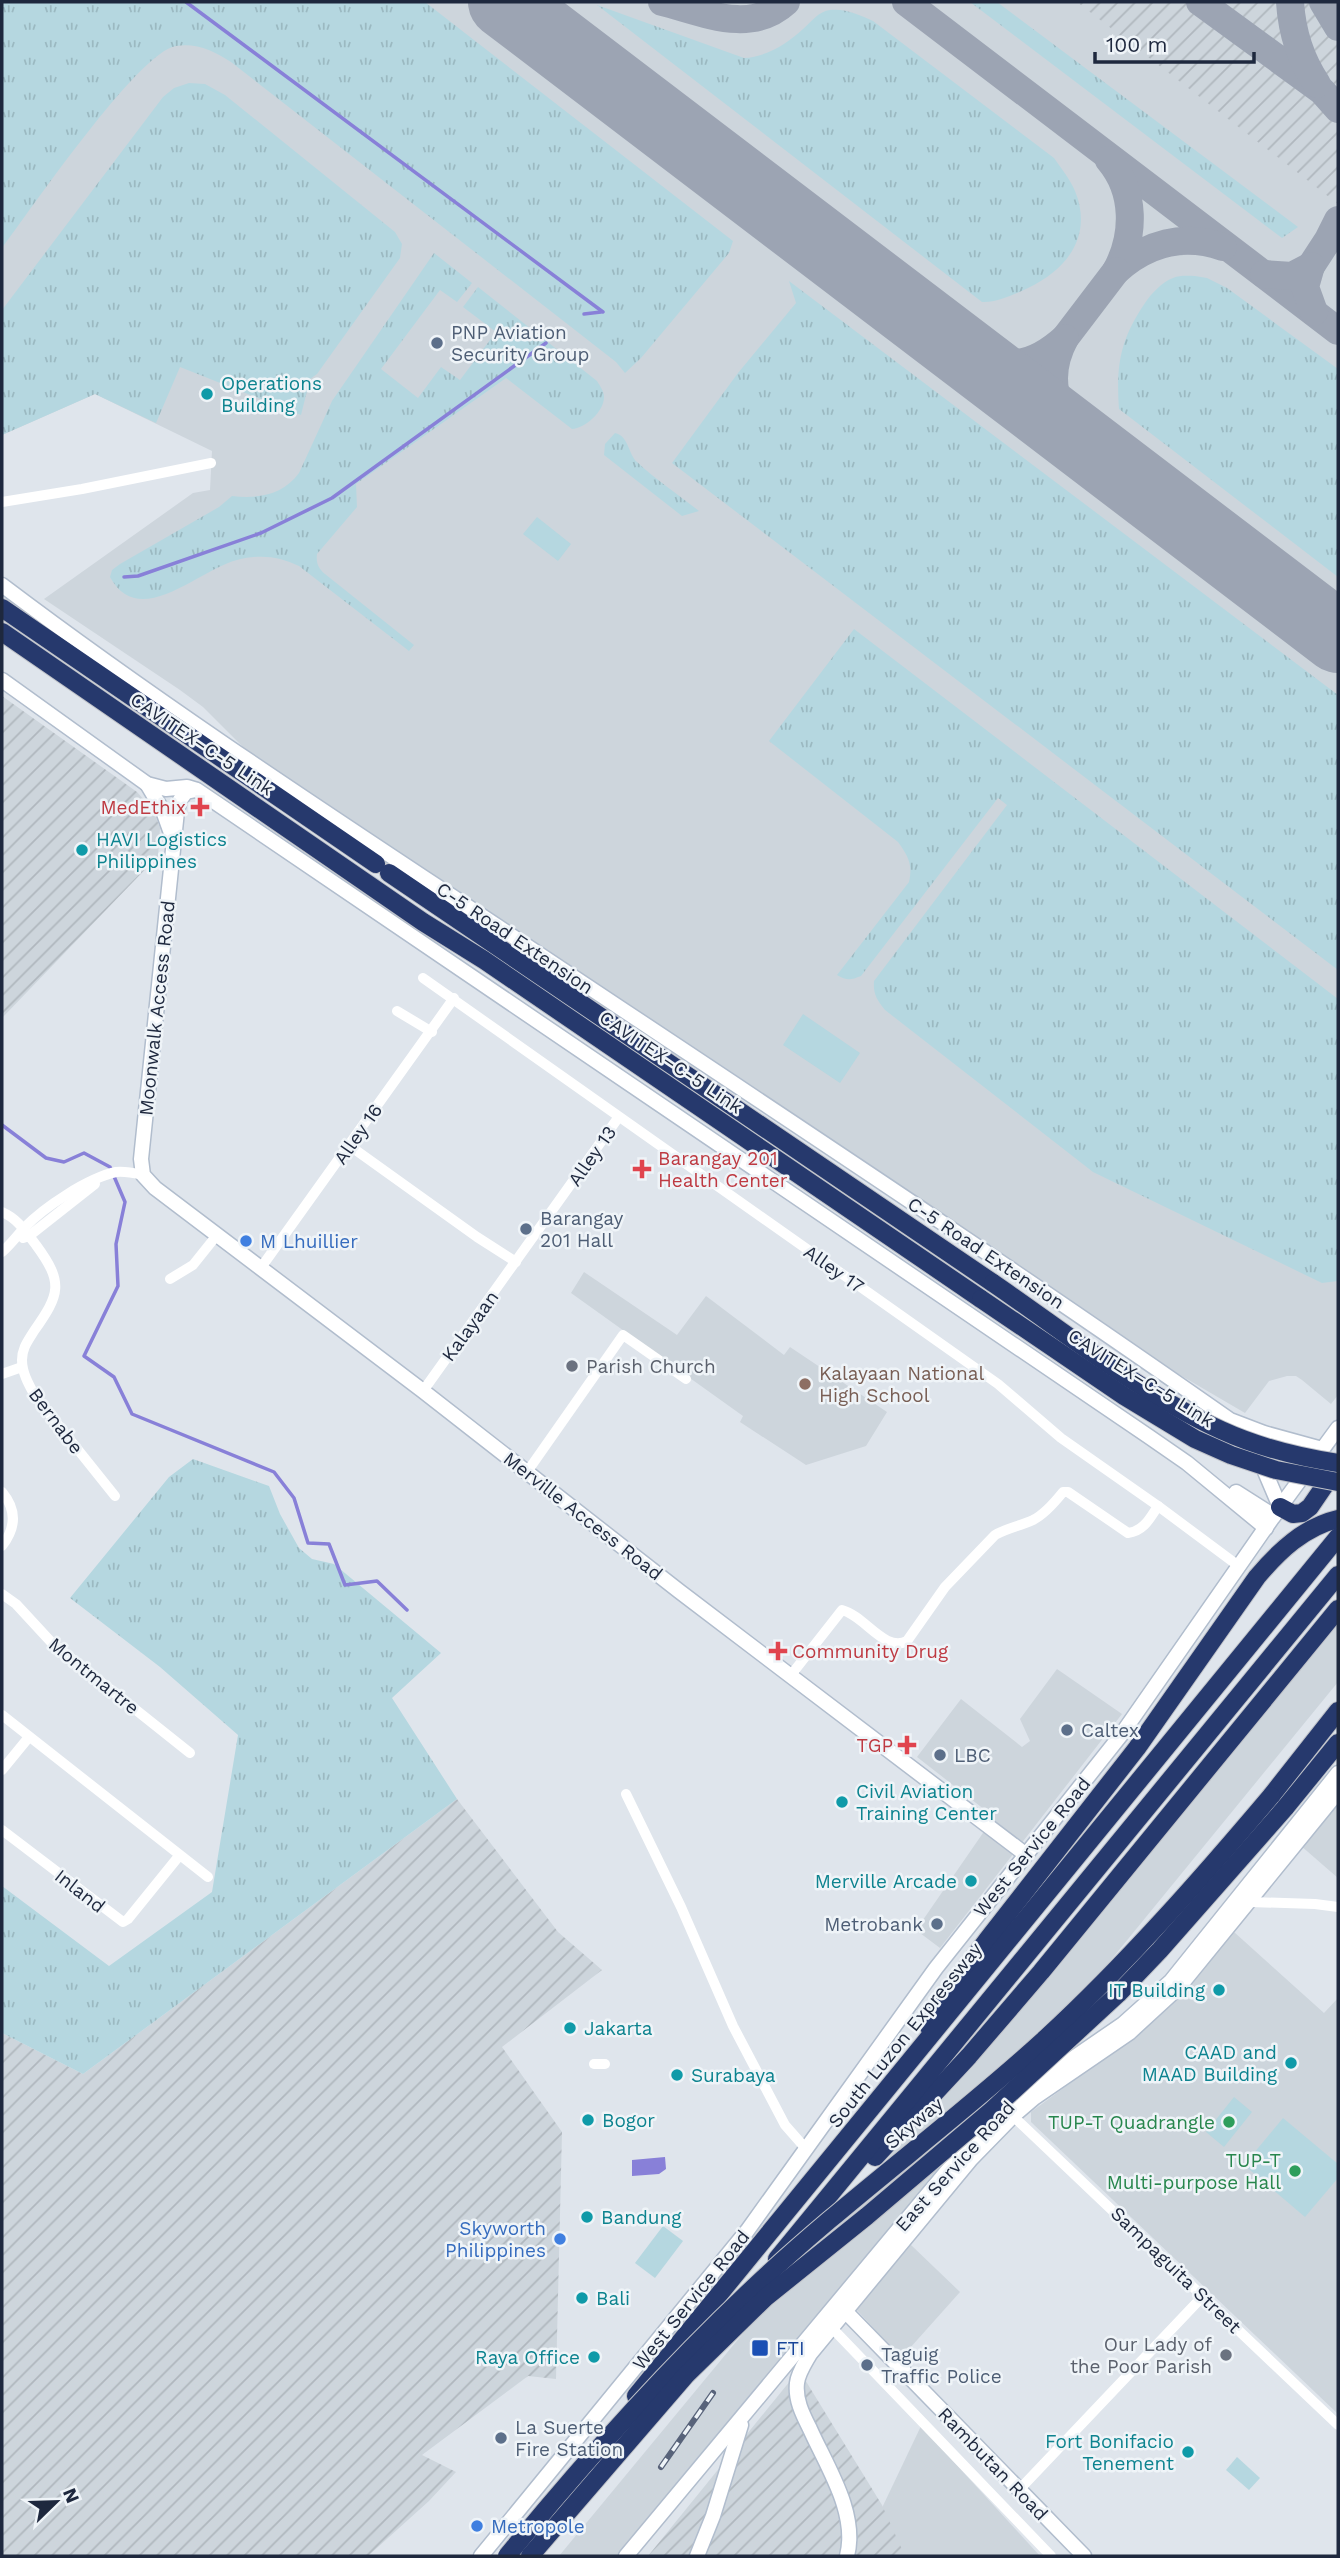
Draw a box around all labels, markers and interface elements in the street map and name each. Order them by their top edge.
scale bar [1095,21,1254,65]
text: 100 m [1106,32,1168,57]
place label: PNP Aviation Security Group [451,321,589,366]
marker: PNP Aviation Security Group [429,335,445,351]
place label: Operations Building [221,372,322,417]
marker: Operations Building [199,386,215,402]
street label: CAVITEX–C-5 Link [126,688,278,801]
place label: MedEthix [100,796,186,819]
marker: MedEthix [192,799,208,815]
place label: HAVI Logistics Philippines [96,828,227,873]
marker: HAVI Logistics Philippines [74,842,90,858]
street label: C-5 Road Extension [432,877,598,999]
street label: Moonwalk Access Road [134,899,180,1117]
street label: CAVITEX–C-5 Link [595,1006,747,1119]
street label: Alley 16 [329,1099,387,1169]
street label: Alley 13 [563,1121,621,1191]
place label: Barangay 201 Health Center [658,1147,788,1192]
marker: Barangay 201 Health Center [632,1159,652,1179]
street label: C-5 Road Extension [903,1192,1069,1314]
place label: Barangay 201 Hall [540,1207,623,1252]
marker: Barangay 201 Hall [518,1221,534,1237]
place label: M Lhuillier [260,1230,358,1253]
marker: M Lhuillier [238,1233,254,1249]
street label: Alley 17 [799,1240,869,1298]
street label: Kalayaan [437,1286,503,1366]
street label: CAVITEX–C-5 Link [1064,1324,1218,1432]
place label: Parish Church [586,1355,716,1378]
marker: Parish Church [564,1358,580,1374]
place label: Kalayaan National High School [819,1362,984,1407]
marker: Kalayaan National High School [797,1376,813,1392]
street label: Bernabe [24,1384,88,1458]
street label: Merville Access Road [499,1447,667,1585]
street label: Montmartre [44,1633,144,1719]
place label: Community Drug [792,1640,949,1663]
marker: Community Drug [770,1643,786,1659]
place label: Caltex [1081,1719,1139,1742]
marker: Caltex [1059,1722,1075,1738]
place label: TGP [857,1734,893,1757]
marker: TGP [899,1737,915,1753]
place label: LBC [954,1744,991,1767]
marker: LBC [932,1747,948,1763]
street label: West Service Road [969,1772,1095,1922]
place label: Civil Aviation Training Center [856,1780,997,1825]
marker: Civil Aviation Training Center [834,1794,850,1810]
street label: Inland [50,1864,110,1918]
place label: Merville Arcade [815,1870,957,1893]
marker: Merville Arcade [963,1873,979,1889]
place label: Metrobank [824,1913,923,1936]
marker: Metrobank [929,1916,945,1932]
street label: South Luzon Expressway [823,1938,987,2132]
place label: IT Building [1108,1979,1206,2002]
marker: IT Building [1211,1982,1227,1998]
place label: Jakarta [584,2017,653,2040]
marker: Jakarta [562,2020,578,2036]
place label: CAAD and MAAD Building [1142,2041,1278,2086]
marker: CAAD and MAAD Building [1283,2055,1299,2071]
place label: Surabaya [691,2064,776,2087]
marker: Surabaya [669,2067,685,2083]
street label: Skyway [880,2092,948,2154]
street label: East Service Road [890,2096,1020,2236]
place label: Bogor [602,2109,655,2132]
place label: TUP-T Quadrangle [1048,2111,1215,2134]
marker: Bogor [580,2112,596,2128]
marker: TUP-T Quadrangle [1221,2114,1237,2130]
place label: TUP-T Multi-purpose Hall [1107,2149,1281,2194]
marker: TUP-T Multi-purpose Hall [1287,2163,1303,2179]
street label: Sampaguita Street [1106,2202,1246,2338]
place label: Bandung [601,2206,682,2229]
marker: Bandung [579,2209,595,2225]
place label: Skyworth Philippines [445,2217,546,2262]
street label: West Service Road [628,2225,754,2375]
marker: Skyworth Philippines [552,2231,568,2247]
place label: Bali [596,2287,630,2310]
marker: Bali [574,2290,590,2306]
place label: Our Lady of the Poor Parish [1070,2333,1213,2378]
place label: FTI [776,2337,805,2360]
marker: FTI [750,2338,770,2358]
place label: Taguig Traffic Police [881,2343,1002,2388]
place label: Raya Office [475,2346,580,2369]
marker: Our Lady of the Poor Parish [1218,2347,1234,2363]
marker: Raya Office [586,2349,602,2365]
marker: Taguig Traffic Police [859,2357,875,2373]
street label: Rambutan Road [933,2403,1053,2525]
place label: La Suerte Fire Station [515,2416,623,2461]
marker: La Suerte Fire Station [493,2430,509,2446]
place label: Fort Bonifacio Tenement [1045,2430,1174,2475]
marker: Fort Bonifacio Tenement [1180,2444,1196,2460]
north arrow [21,2467,91,2537]
text: N [58,2485,85,2507]
place label: Metropole [491,2515,585,2538]
marker: Metropole [469,2518,485,2534]

